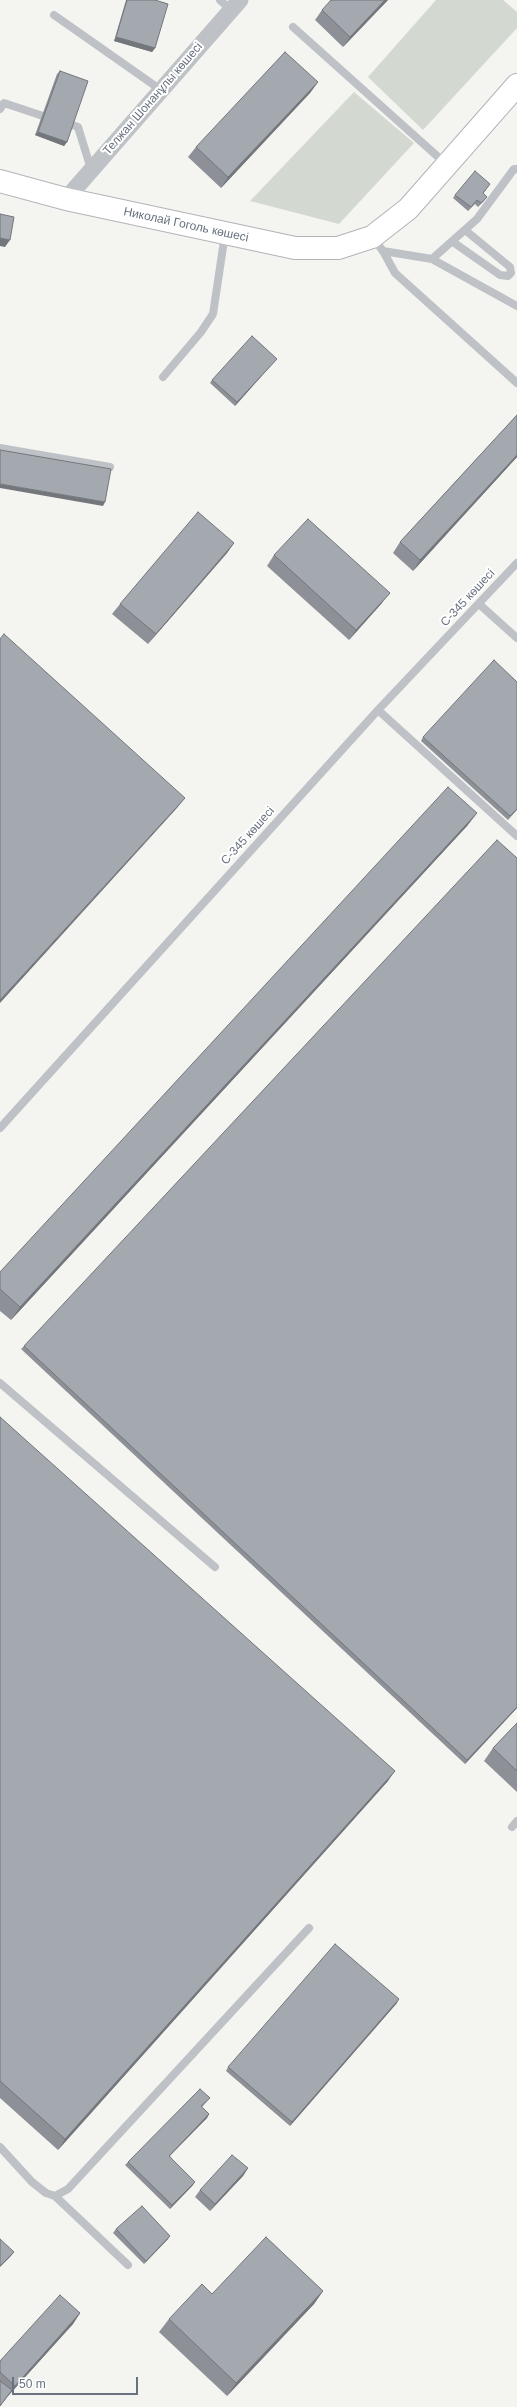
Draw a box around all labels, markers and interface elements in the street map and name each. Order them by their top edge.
street label: Телжан Шонанұлы көшесі [100,40,206,158]
street label: Николай Гоголь көшесі [122,205,250,245]
street label: С-345 көшесі [438,566,498,630]
street label: С-345 көшесі [218,804,278,868]
scale bar [14,2369,140,2395]
text: 50 m [19,2377,46,2391]

